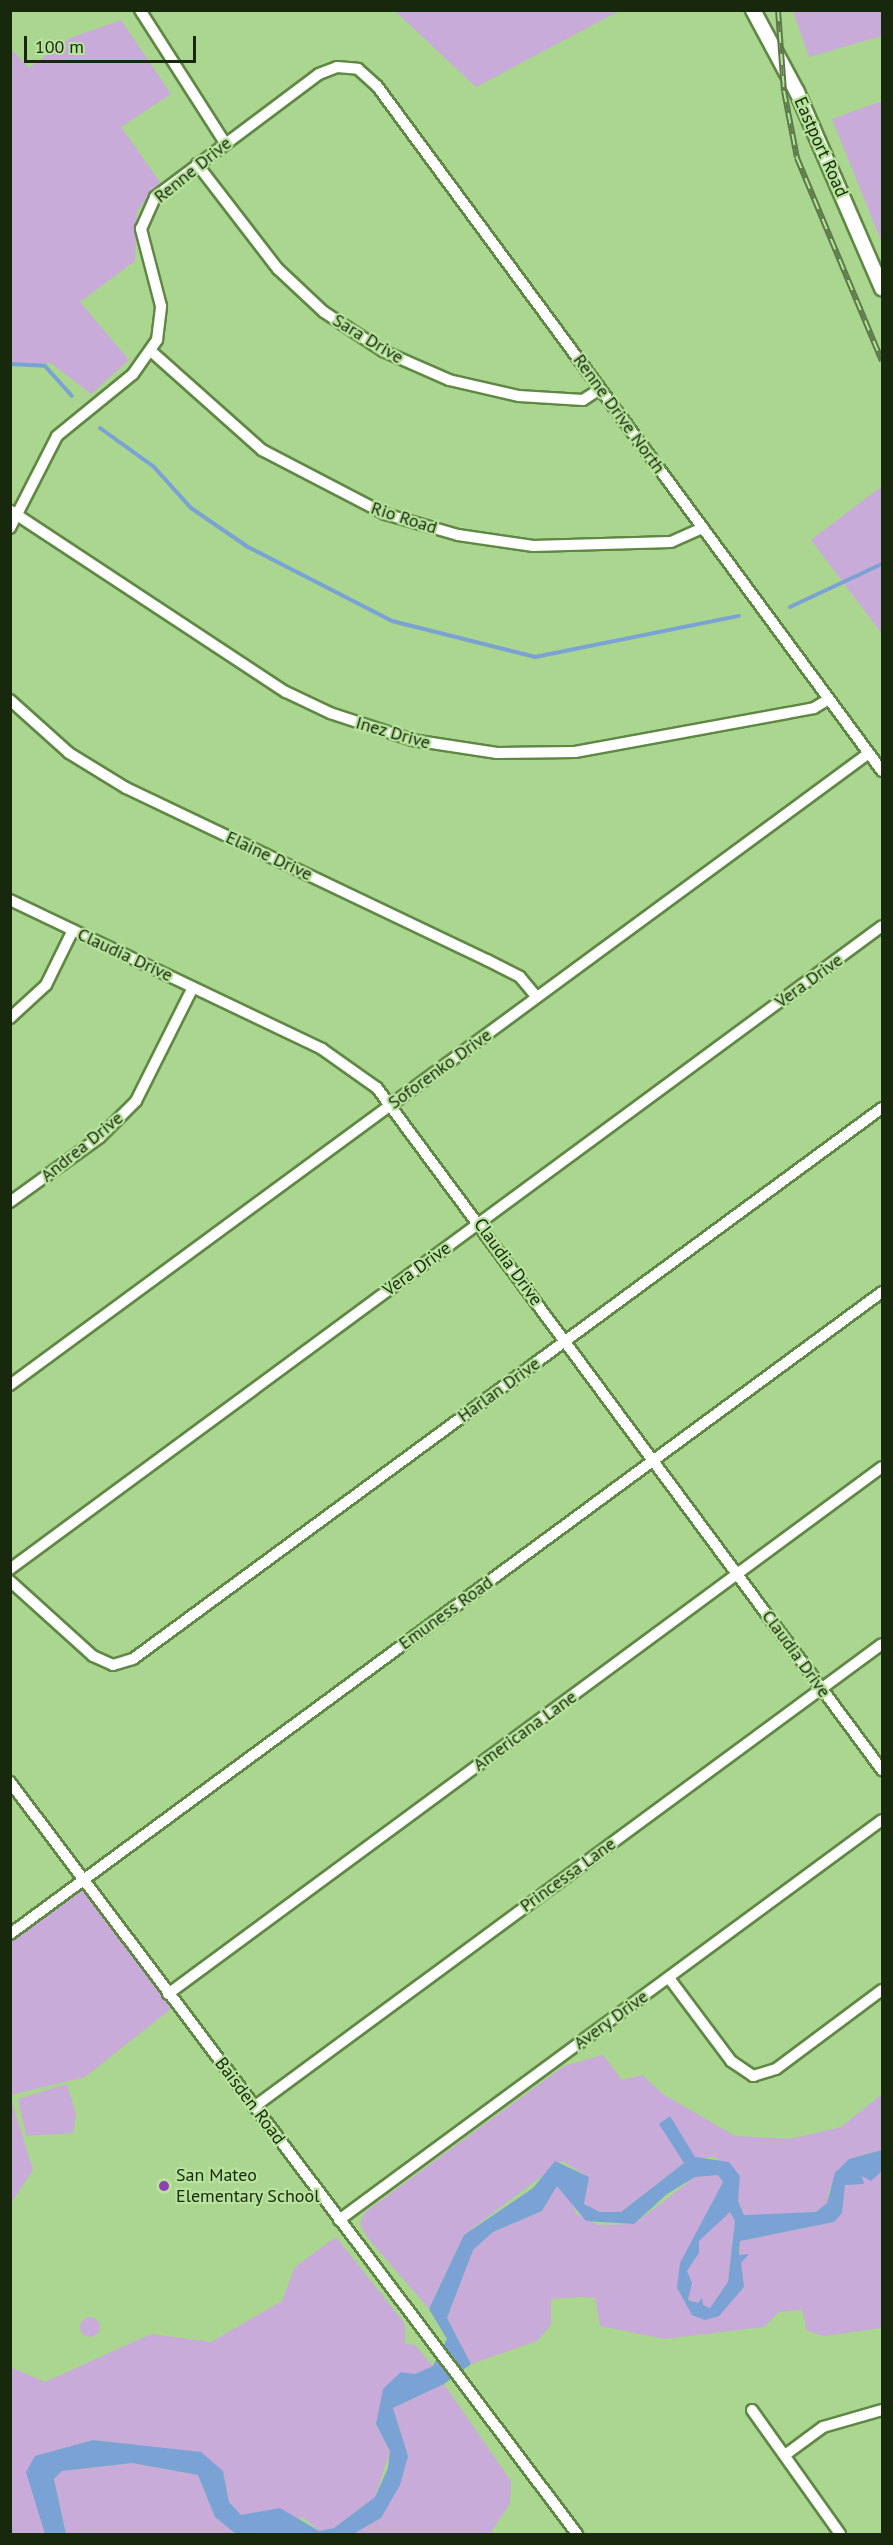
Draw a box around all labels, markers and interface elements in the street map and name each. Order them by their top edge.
scale bar [27,24,200,62]
text: 100 m [35,35,84,58]
street label: Eastport Road [789,94,853,200]
street label: Renne Drive [150,132,236,208]
street label: Sara Drive [329,309,407,369]
street label: Renne Drive North [568,350,670,478]
street label: Rio Road [368,497,440,539]
street label: Inez Drive [353,712,433,754]
street label: Elaine Drive [222,827,316,885]
street label: Claudia Drive [74,924,176,986]
street label: Vera Drive [771,949,847,1013]
street label: Soforenko Drive [384,1024,496,1114]
street label: Andrea Drive [37,1107,127,1187]
street label: Claudia Drive [469,1214,547,1310]
street label: Vera Drive [379,1237,455,1301]
street label: Harlan Drive [454,1353,544,1427]
street label: Emuness Road [395,1572,497,1654]
street label: Claudia Drive [757,1606,835,1702]
street label: Americana Lane [469,1686,581,1776]
street label: Princessa Lane [516,1833,620,1917]
street label: Avery Drive [569,1986,653,2054]
street label: Baisden Road [210,2053,290,2149]
place label: San Mateo Elementary School [176,2165,320,2208]
marker: San Mateo Elementary School [157,2179,171,2193]

